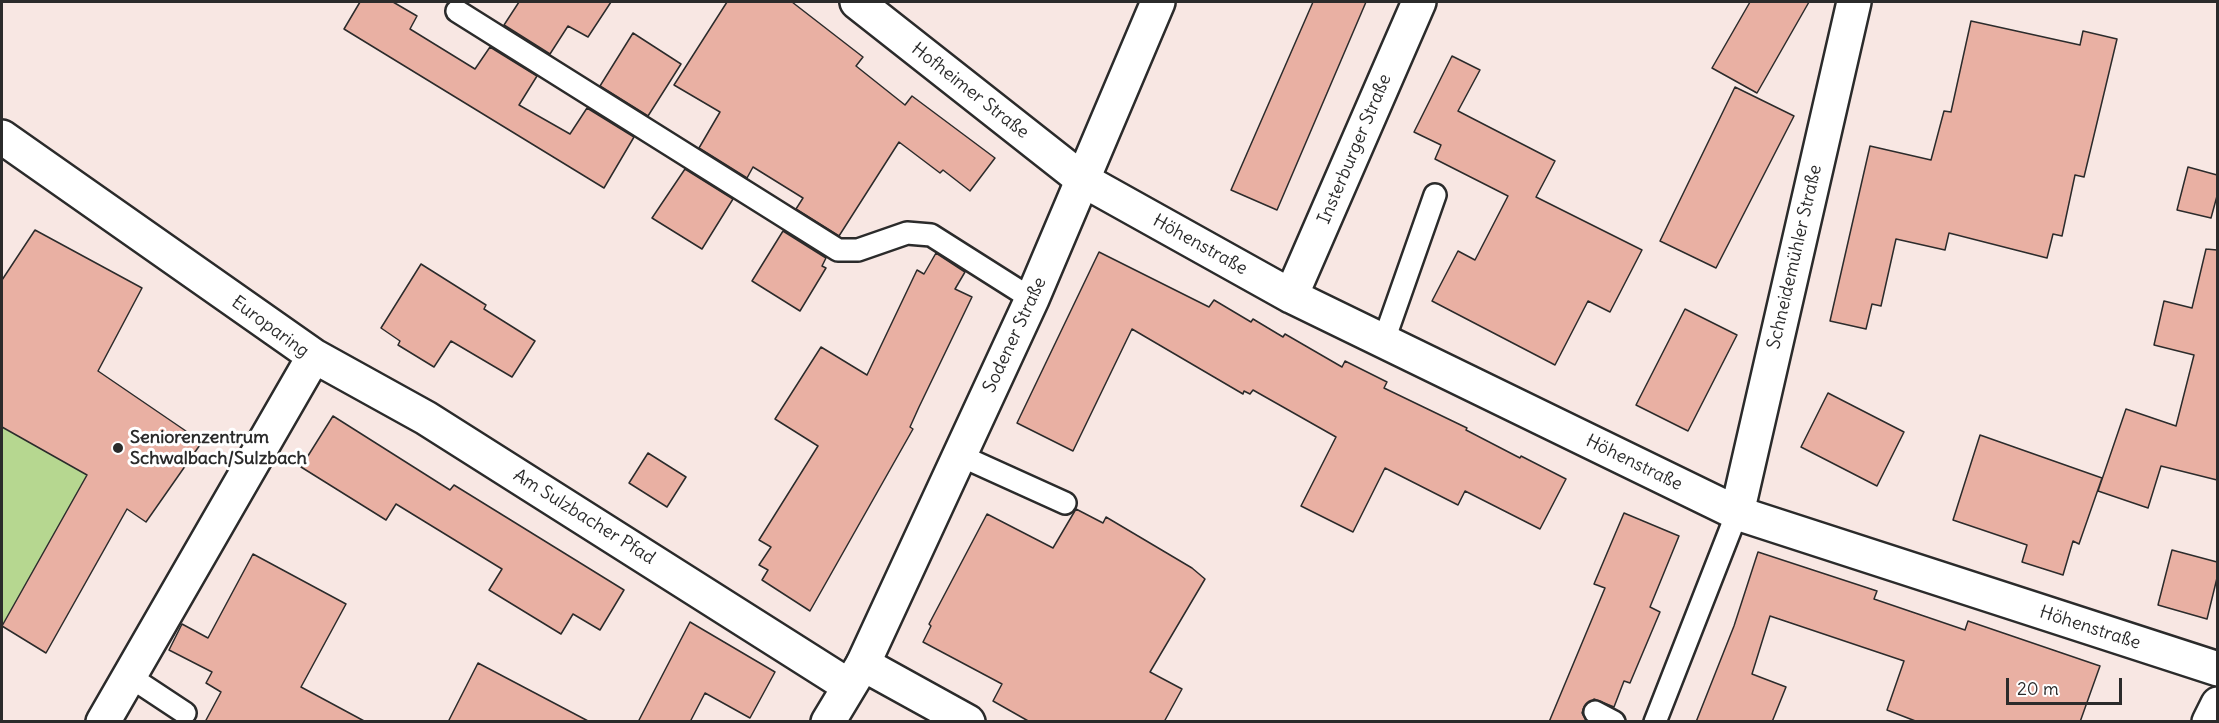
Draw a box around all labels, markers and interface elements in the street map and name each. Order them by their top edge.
street label: Hofheimer Straße [907,39,1033,143]
street label: Insterburger Straße [1314,71,1396,227]
street label: Schneidemühler Straße [1763,163,1827,351]
street label: Höhenstraße [1149,210,1251,280]
street label: Sodener Straße [979,274,1051,396]
street label: Europaring [227,292,313,362]
place label: Seniorenzentrum Schwalbach/Sulzbach [130,427,307,470]
street label: Höhenstraße [1582,430,1686,496]
marker: Seniorenzentrum Schwalbach/Sulzbach [111,441,125,455]
street label: Am Sulzbacher Pfad [509,465,659,569]
street label: Höhenstraße [2037,602,2143,654]
scale bar [2009,666,2124,704]
text: 20 m [2017,677,2059,700]

